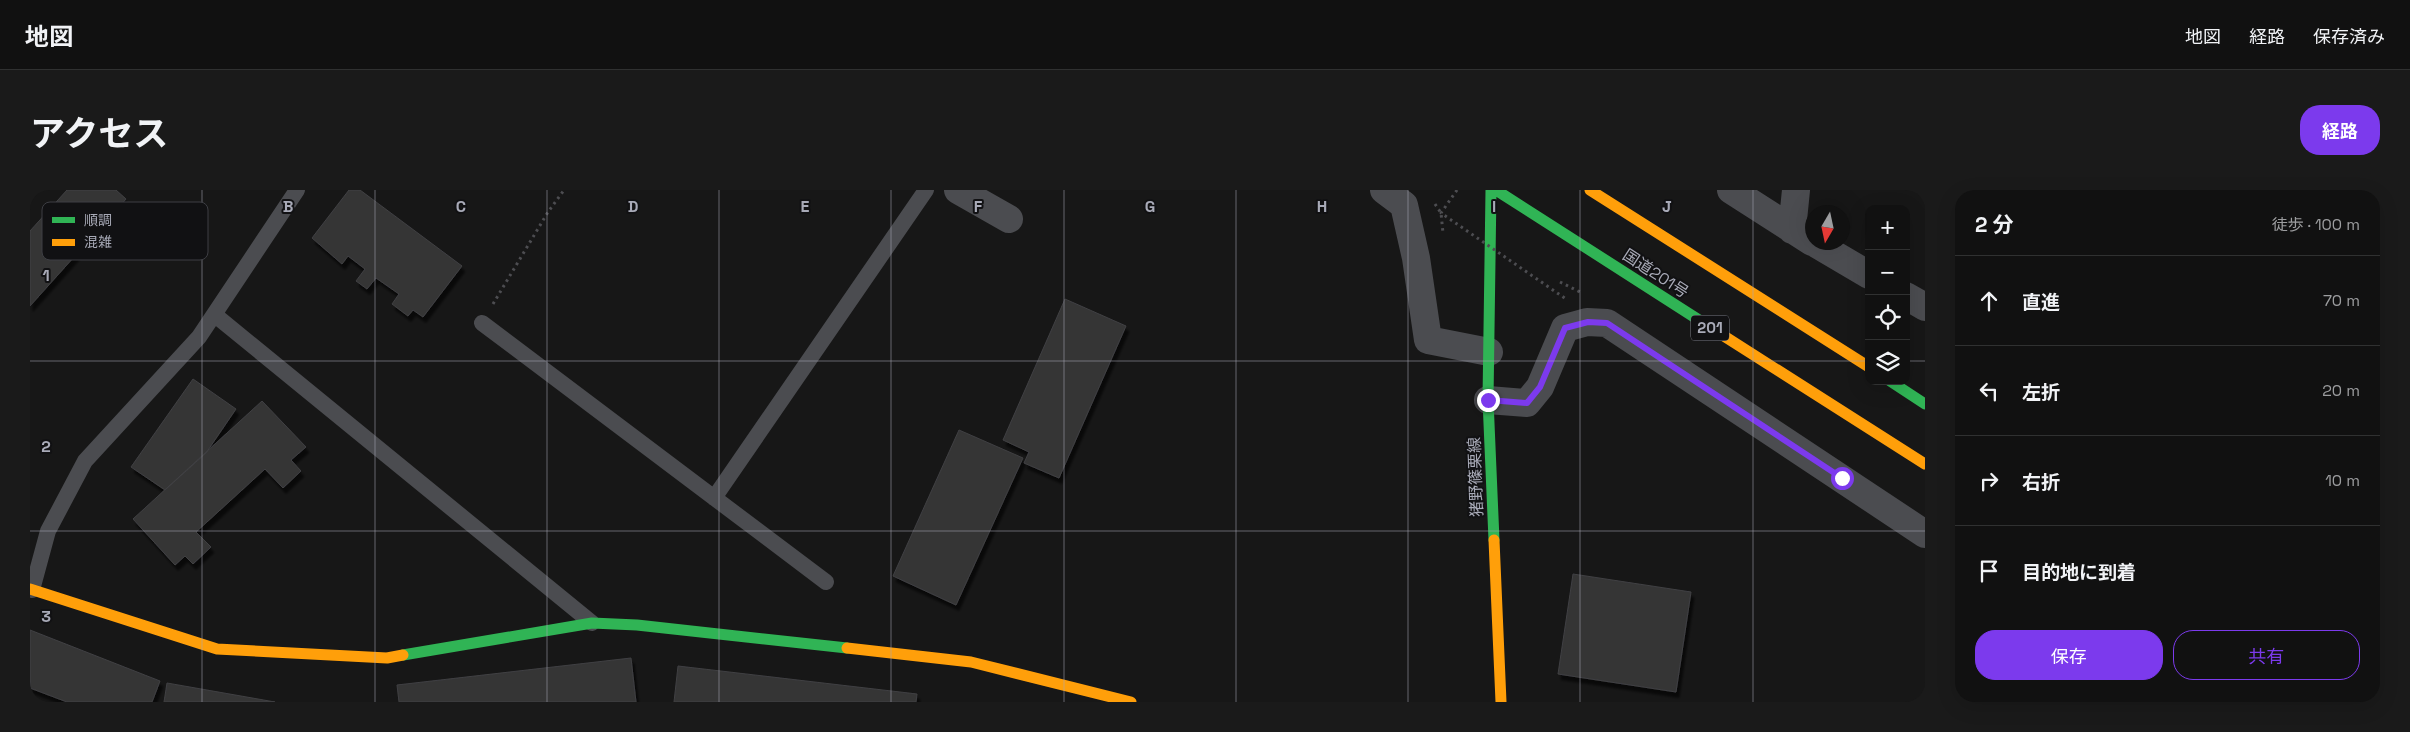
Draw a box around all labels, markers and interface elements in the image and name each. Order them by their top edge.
text: 地図 [25,21,73,52]
text: 地図 [2185,25,2221,48]
text: 経路 [2249,25,2285,48]
text: 保存済み [2313,25,2385,48]
button: 経路 [2300,105,2380,155]
text: アクセス [30,112,168,156]
text: B [283,196,293,217]
text: C [456,196,466,217]
text: D [628,196,638,217]
text: E [801,196,810,217]
text: F [974,196,983,217]
text: G [1145,196,1155,217]
text: H [1317,196,1327,217]
text: I [1492,196,1496,217]
text: J [1662,196,1672,217]
legend [42,202,208,260]
north arrow [1805,205,1850,250]
map controls [1865,205,1910,385]
button: + [1865,205,1910,250]
text: 順調 [84,211,112,229]
text: 2 分 [1975,211,2014,238]
text: 徒歩 · 100 m [2272,214,2360,235]
text: 混雑 [84,233,112,251]
street label: 国道201号 [1619,244,1693,303]
button: − [1865,250,1910,295]
text: 1 [42,265,50,286]
icon: ahead [1975,287,2003,315]
text: 直進 [2022,290,2060,315]
text: 70 m [2323,290,2360,311]
button: locate [1865,295,1910,340]
road number: 201 [1691,316,1729,340]
button: layers [1865,340,1910,385]
icon: left [1975,377,2003,405]
text: 左折 [2022,380,2060,405]
text: 20 m [2322,380,2360,401]
route end [1477,389,1500,412]
text: 2 [41,436,51,457]
street label: 猪野篠栗線 [1464,437,1487,517]
route start [1831,467,1854,490]
icon: right [1975,467,2003,495]
text: 右折 [2022,470,2060,495]
text: 10 m [2325,470,2360,491]
icon: arrive [1975,557,2003,585]
text: 目的地に到着 [2022,560,2136,585]
text: 3 [41,606,51,627]
button: 保存 [1975,630,2163,680]
button: 共有 [2173,630,2360,680]

